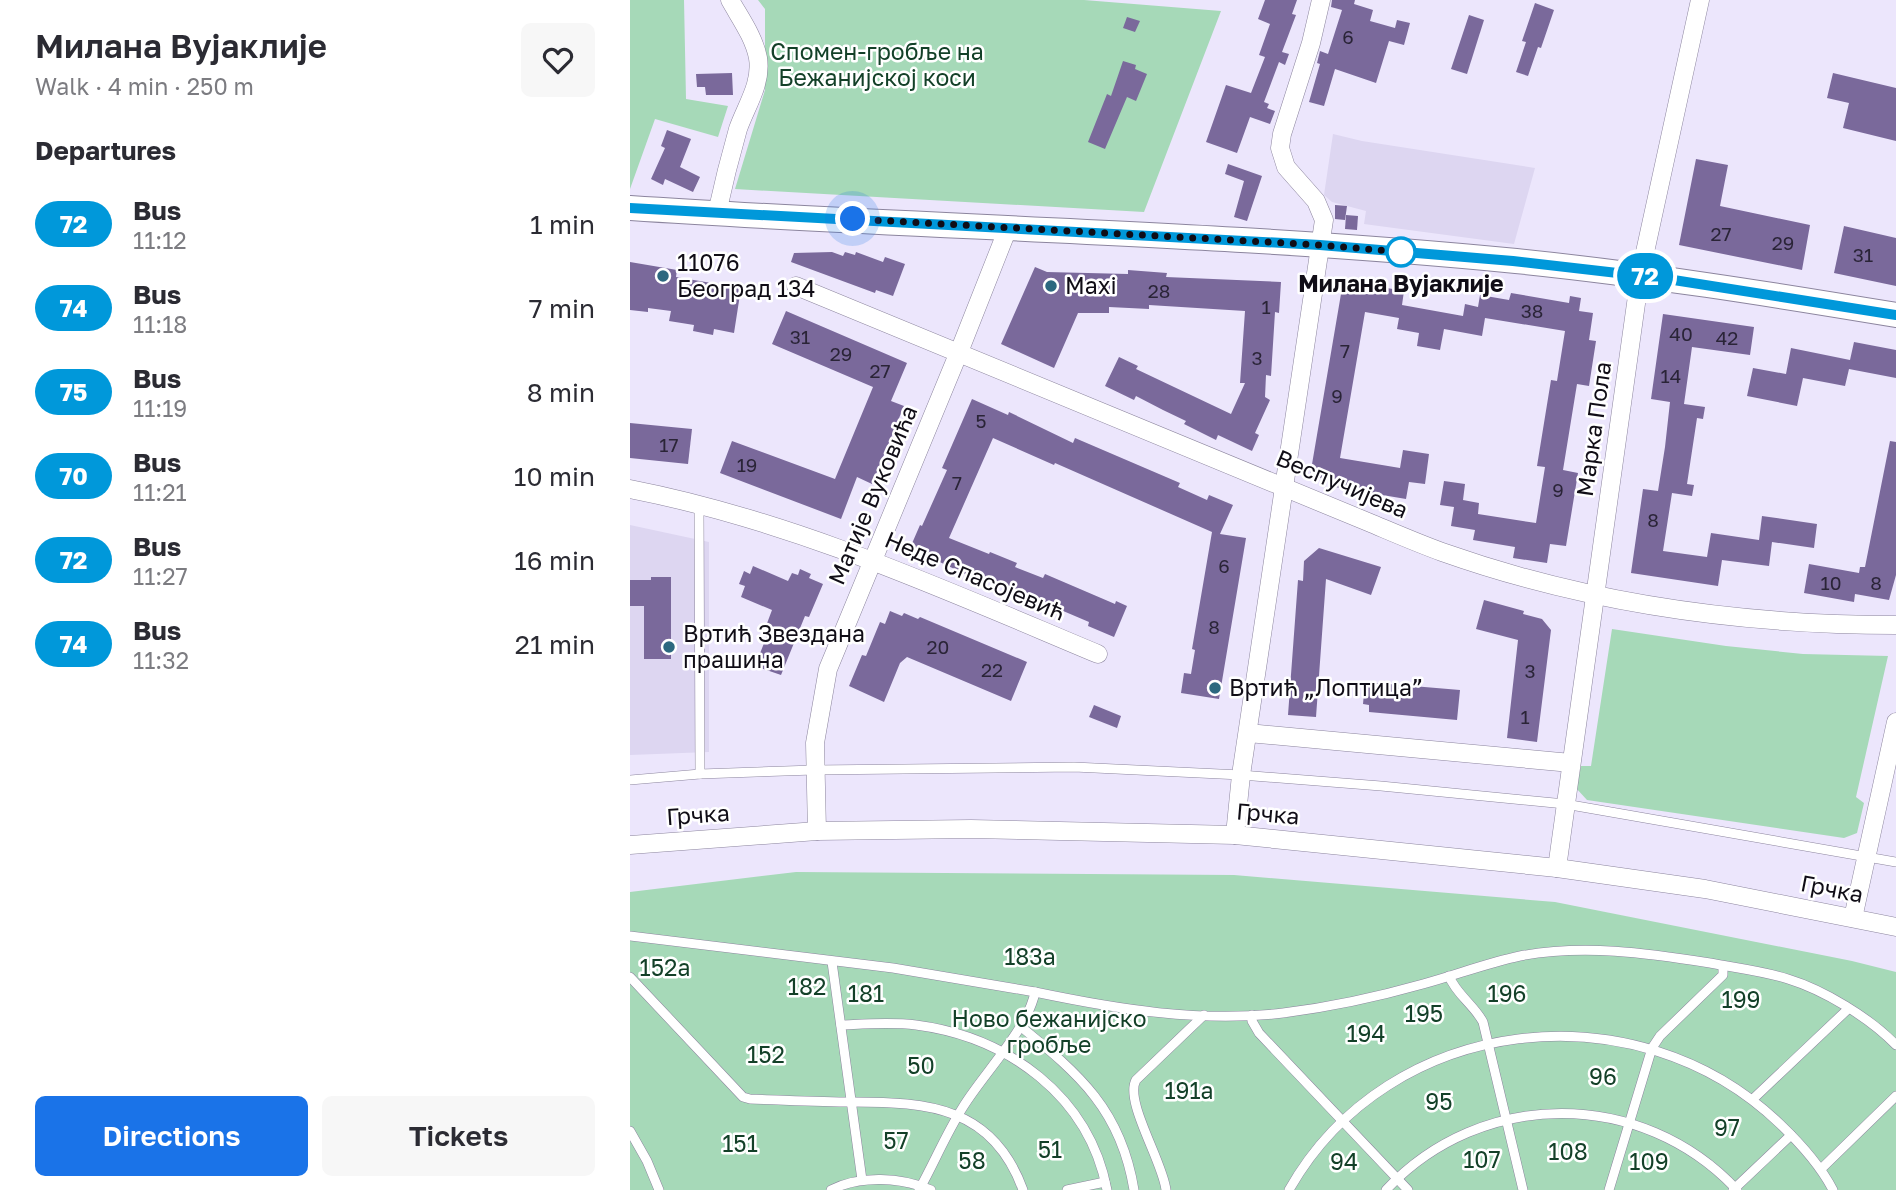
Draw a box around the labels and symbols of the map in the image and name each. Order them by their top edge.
house number: 6 [1342,25,1354,48]
park label: Спомен-гробље на Бежанијској коси [770,37,984,91]
your location [835,201,870,236]
house number: 27 [1710,222,1732,245]
house number: 29 [1772,231,1794,254]
marker: Милана Вујаклије [1386,237,1416,267]
house number: 31 [1853,243,1873,266]
place label: 11076 Београд 134 [677,248,815,302]
line badge: 72 [1614,253,1676,299]
marker: 11076 Београд 134 [655,268,671,284]
place label: Милана Вујаклије [1298,269,1504,297]
place label: Maxi [1065,271,1117,299]
marker: Maxi [1043,278,1059,294]
house number: 28 [1148,279,1170,302]
house number: 1 [1261,295,1271,318]
house number: 38 [1521,299,1543,322]
house number: 40 [1669,322,1693,345]
house number: 31 [790,325,810,348]
house number: 42 [1716,326,1738,349]
house number: 7 [1340,339,1350,362]
house number: 29 [830,342,852,365]
house number: 3 [1251,346,1263,369]
house number: 27 [869,359,891,382]
street label: Марка Пола [1570,360,1616,498]
house number: 14 [1661,364,1681,387]
house number: 9 [1331,384,1343,407]
street label: Матије Вуковића [822,401,922,588]
house number: 5 [975,409,987,432]
house number: 17 [659,433,679,456]
street label: Веспучијева [1272,443,1413,523]
house number: 19 [737,453,757,476]
house number: 7 [952,471,962,494]
house number: 9 [1552,478,1564,501]
house number: 8 [1647,508,1659,531]
street label: Неде Спасојевић [881,524,1070,626]
house number: 6 [1218,554,1230,577]
house number: 10 [1821,571,1842,594]
house number: 8 [1870,571,1882,594]
house number: 8 [1208,615,1220,638]
place label: Вртић Звездана прашина [683,619,865,673]
house number: 20 [927,635,949,658]
marker: Вртић Звездана прашина [661,639,677,655]
house number: 22 [981,658,1003,681]
house number: 3 [1524,659,1536,682]
place label: Вртић „Лоптица” [1229,673,1423,701]
marker: Вртић „Лоптица” [1207,680,1223,696]
house number: 1 [1520,705,1530,728]
street label: Грчка [1235,796,1301,830]
street label: Грчка [665,798,730,830]
street label: Грчка [1798,868,1866,908]
park label: 183a [1004,942,1056,970]
park label: 152a [640,953,690,981]
park label: 182 [788,972,826,1000]
park label: 181 [848,979,884,1007]
park label: 196 [1488,979,1527,1007]
park label: 199 [1722,985,1761,1013]
park label: 195 [1405,999,1443,1027]
park label: Ново бежанијско гробље [952,1004,1146,1058]
park label: 194 [1346,1019,1386,1047]
park label: 152 [747,1040,785,1068]
park label: 50 [907,1051,935,1079]
park label: 96 [1589,1062,1617,1090]
park label: 191a [1164,1076,1214,1104]
park label: 95 [1425,1087,1453,1115]
park label: 97 [1714,1113,1740,1141]
park label: 57 [883,1126,909,1154]
park label: 151 [722,1129,758,1157]
park label: 51 [1038,1135,1062,1163]
park label: 108 [1548,1137,1588,1165]
park label: 107 [1463,1145,1501,1173]
park label: 58 [958,1146,986,1174]
park label: 94 [1330,1147,1358,1175]
park label: 109 [1629,1147,1669,1175]

